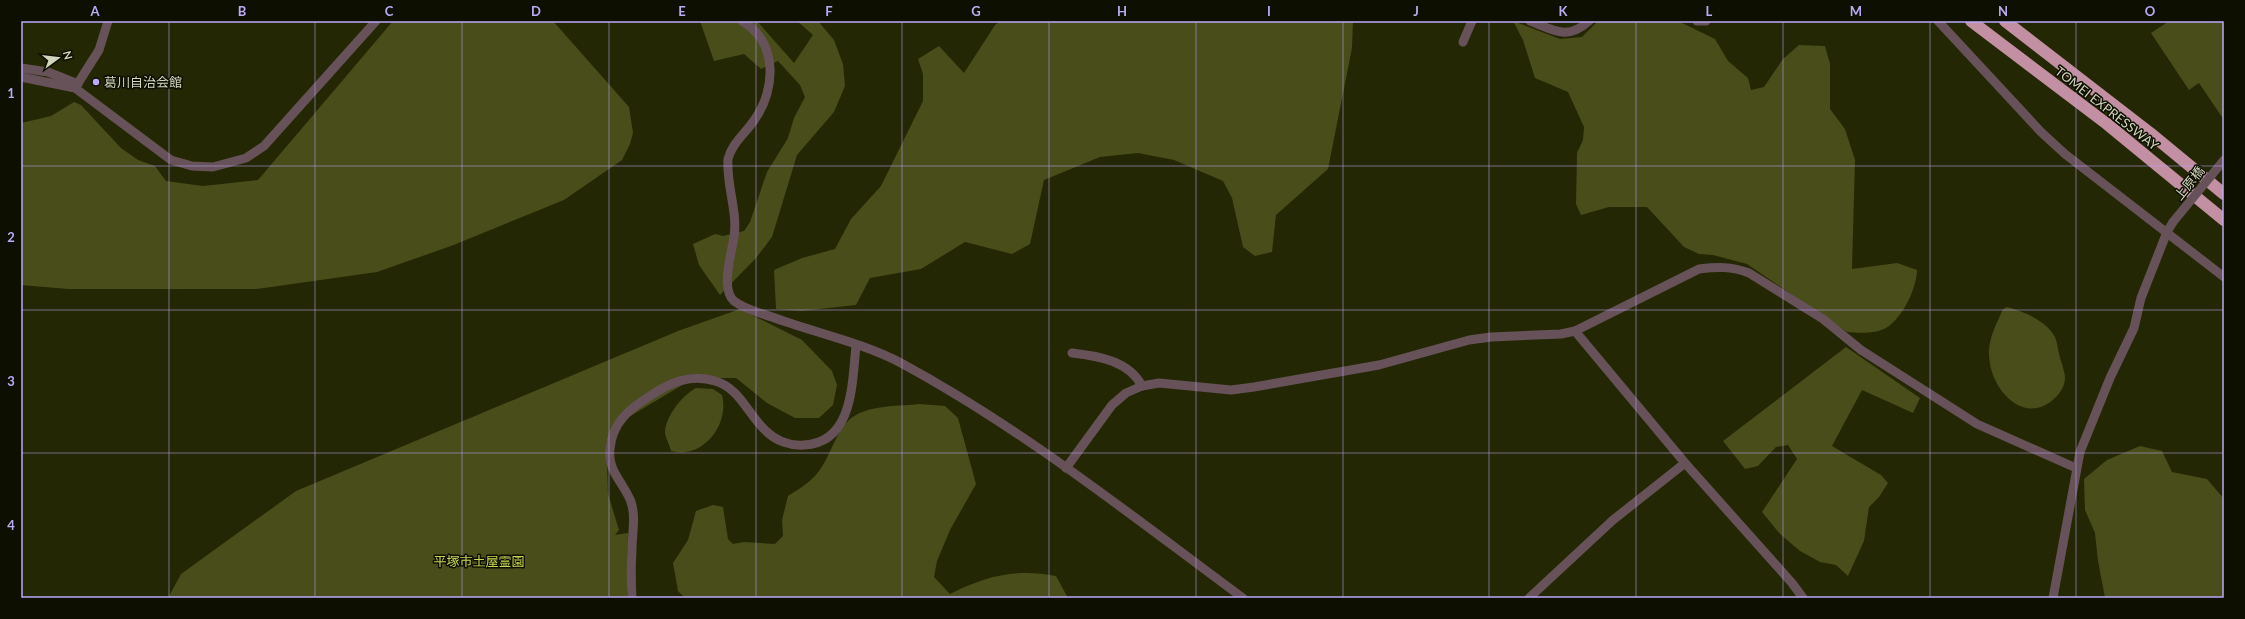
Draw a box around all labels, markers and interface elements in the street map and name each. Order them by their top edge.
text: A [89,3,100,19]
text: B [238,3,247,19]
text: C [385,3,394,19]
text: D [531,3,541,19]
text: E [678,3,686,19]
text: F [825,3,833,19]
text: G [971,3,981,19]
text: H [1117,3,1127,19]
text: I [1267,3,1271,19]
text: J [1413,3,1419,19]
text: K [1559,3,1569,19]
text: L [1706,3,1713,19]
text: M [1850,3,1862,19]
text: N [1998,3,2008,19]
text: O [2145,3,2156,19]
north arrow [38,38,78,78]
text: N [61,50,76,61]
street label: TOMEI EXPRESSWAY [2052,63,2162,154]
place label: 葛川自治会館 [104,74,182,90]
marker: 葛川自治会館 [91,77,101,87]
text: 1 [7,85,15,101]
street label: 上原橋 [2171,163,2207,203]
text: 2 [7,229,15,245]
text: 3 [7,373,15,389]
text: 4 [7,517,15,533]
park label: 平塚市土屋霊園 [433,553,525,569]

